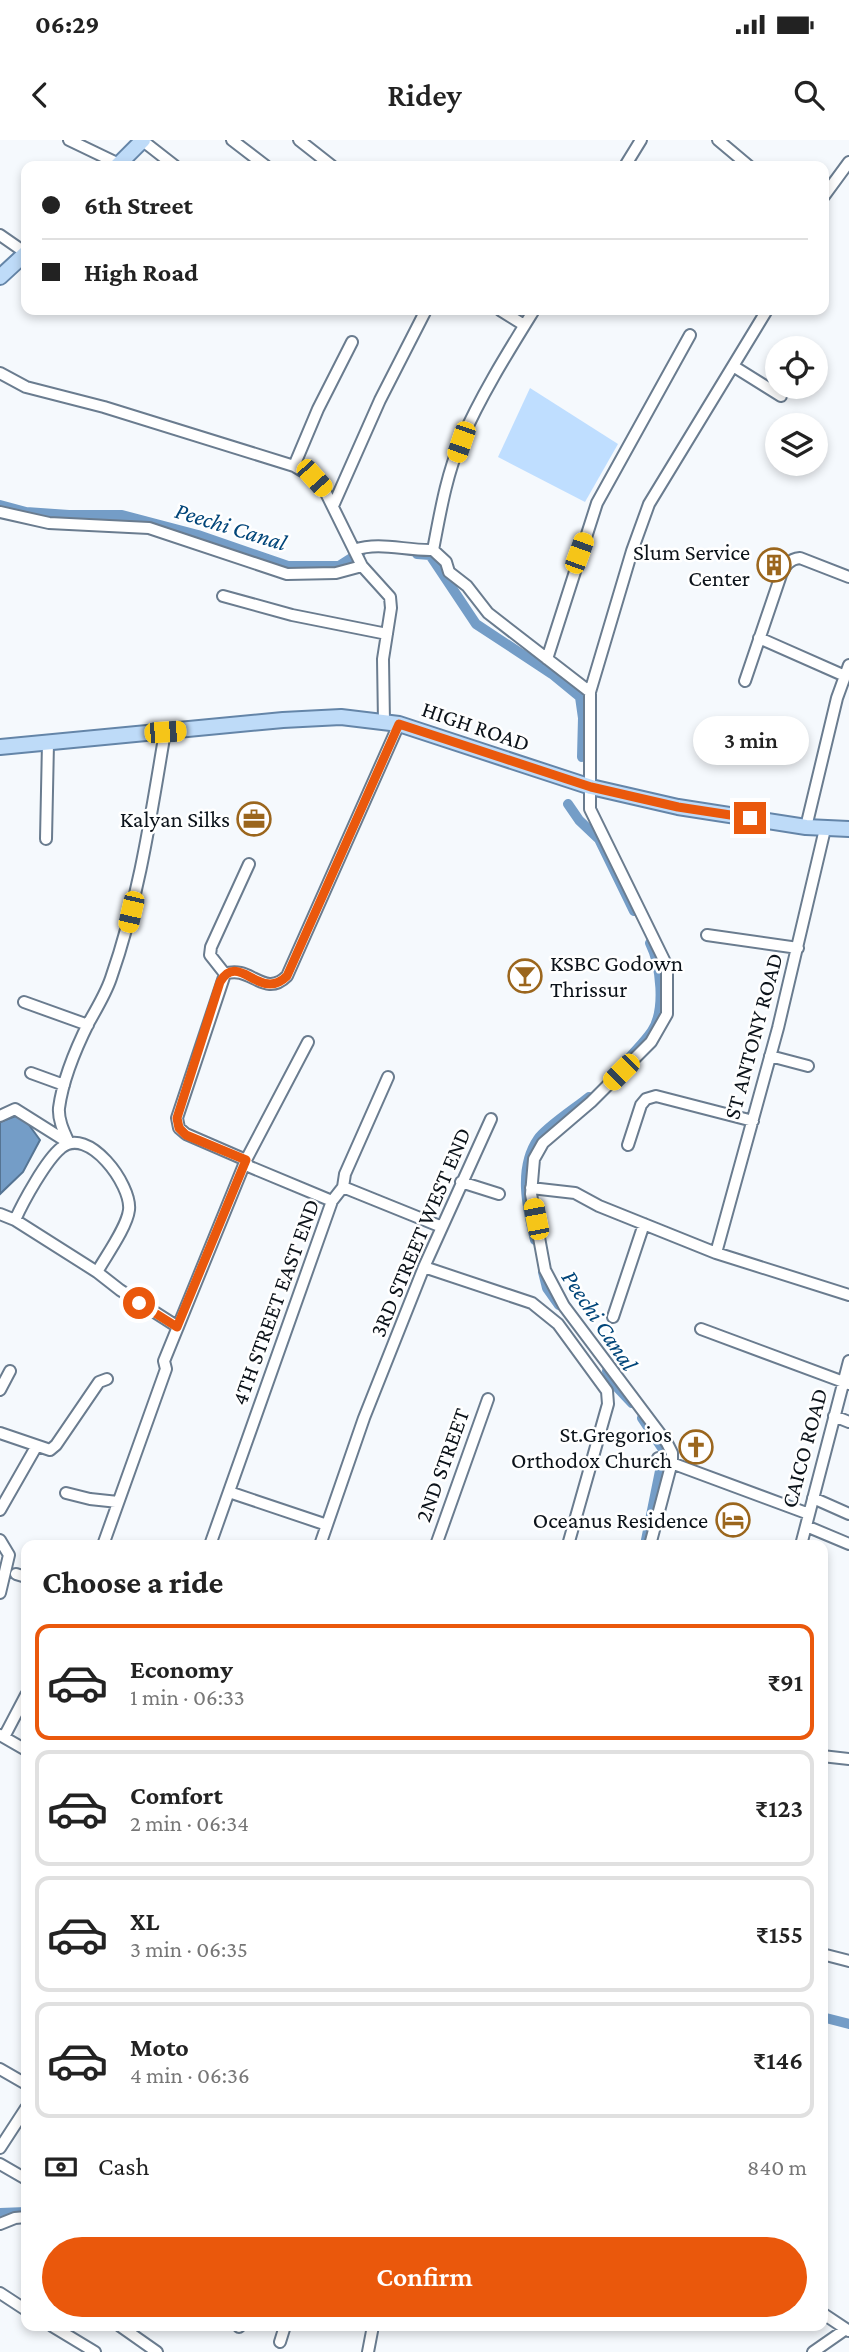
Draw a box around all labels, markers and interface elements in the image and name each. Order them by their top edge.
text: 06:29 [35,10,100,39]
icon: back [21,76,59,114]
icon: search [790,76,828,114]
text: Ridey [387,77,462,113]
text: 6th Street [84,191,193,220]
text: High Road [84,258,198,287]
map controls [765,336,828,476]
button: locate [765,336,828,399]
button: layers [765,413,828,476]
car [445,419,478,465]
car [293,455,336,501]
water label: Peechi Canal [172,496,291,556]
car [562,530,597,576]
place label: Slum Service Center [633,539,750,591]
building icon: Slum Service Center [755,546,793,584]
street label: HIGH ROAD [419,695,533,757]
callout: 3 min [692,716,808,766]
car [144,720,187,744]
text: 3 min [724,727,778,753]
office icon: Kalyan Silks [235,800,273,838]
route end [734,802,766,834]
place label: Kalyan Silks [120,806,230,832]
car [117,889,146,935]
place label: KSBC Godown Thrissur [550,950,683,1002]
street label: ST ANTONY ROAD [718,950,788,1122]
bar icon: KSBC Godown Thrissur [506,957,544,995]
car [599,1050,644,1094]
street label: 3RD STREET WEST END [364,1123,476,1341]
street label: 4TH STREET EAST END [226,1196,324,1408]
car [522,1196,551,1242]
water label: Peechi Canal [557,1265,644,1376]
route start [123,1287,155,1319]
street label: CAICO ROAD [776,1385,832,1511]
street label: 2ND STREET [409,1404,475,1525]
place label: St.Gregorios Orthodox Church [511,1421,672,1473]
church icon: St.Gregorios Orthodox Church [677,1428,715,1466]
hotel icon: Oceanus Residence [714,1501,752,1539]
place label: Oceanus Residence [533,1507,708,1533]
text: Choose a ride [42,1564,223,1600]
icon: car [46,1651,109,1714]
text: Economy [130,1655,233,1684]
text: ₹91 [767,1668,803,1697]
text: 1 min · 06:33 [130,1684,245,1710]
icon: car [46,1777,109,1840]
text: Comfort [130,1781,223,1810]
text: ₹123 [755,1794,803,1823]
text: 2 min · 06:34 [130,1810,249,1836]
icon: car [46,1903,109,1966]
text: XL [130,1907,159,1936]
text: ₹155 [756,1920,803,1949]
text: 3 min · 06:35 [130,1936,248,1962]
icon: car [46,2029,109,2092]
text: Moto [130,2033,189,2062]
text: ₹146 [753,2046,803,2075]
text: 4 min · 06:36 [130,2062,250,2088]
icon: cash [42,2148,80,2186]
text: Cash [98,2152,149,2181]
text: 840 m [747,2154,807,2180]
button: Confirm [42,2237,807,2317]

